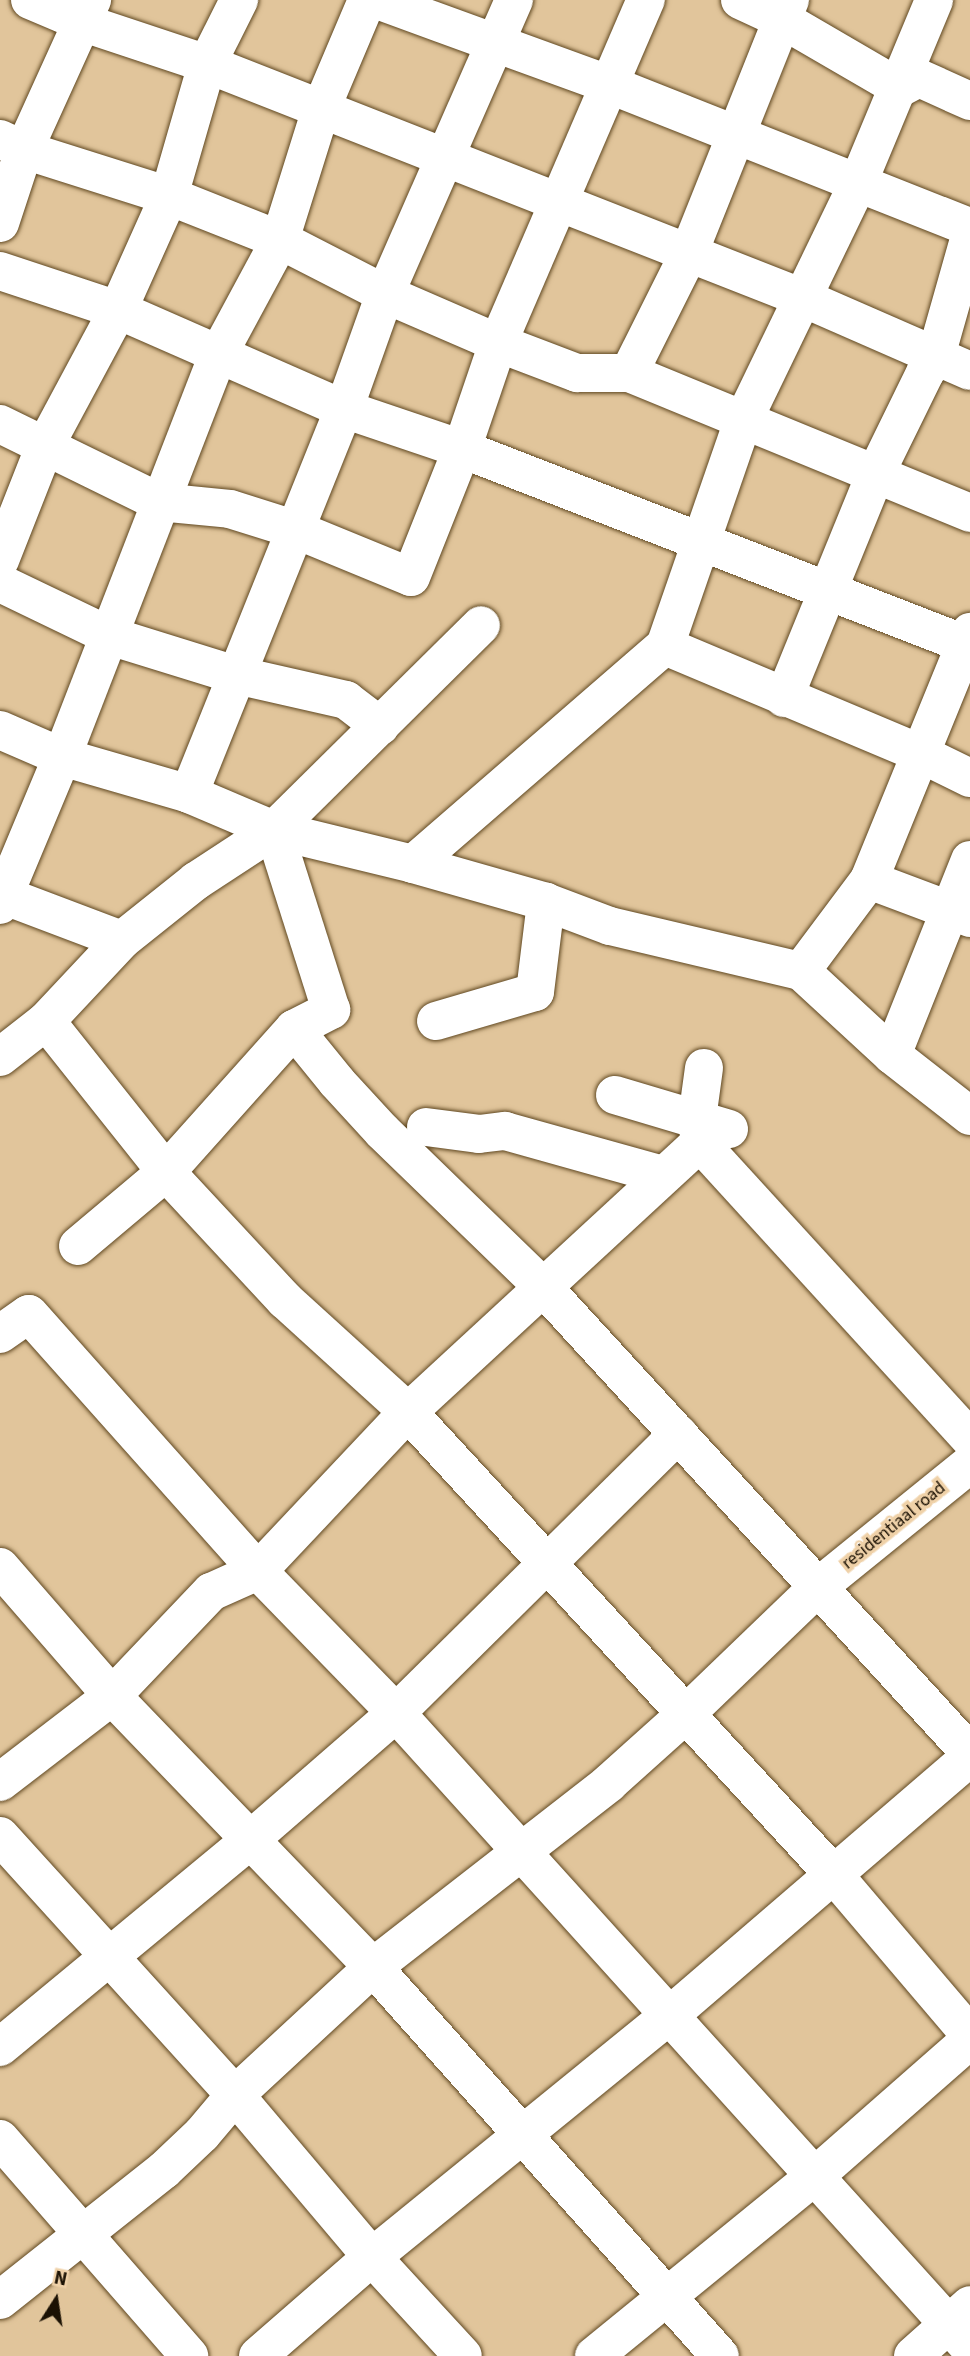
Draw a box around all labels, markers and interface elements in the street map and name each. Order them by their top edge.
street label: residentiaal road [838,1478,950,1574]
text: N [51,2264,69,2293]
north arrow [21,2265,91,2335]

